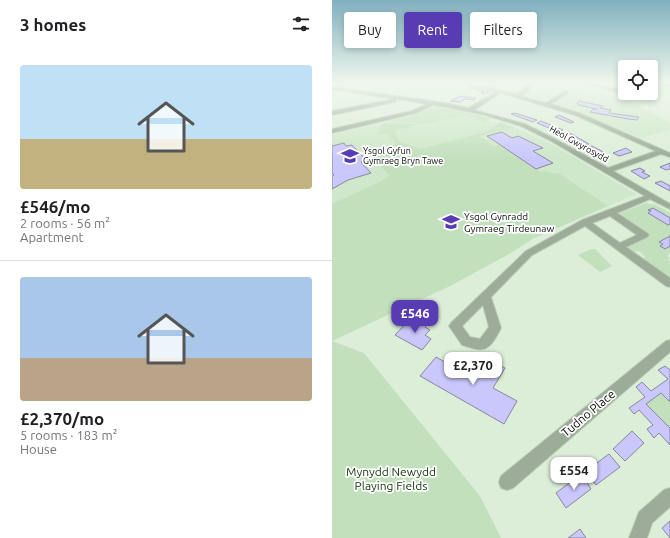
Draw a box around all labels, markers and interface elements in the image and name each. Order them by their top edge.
chip: Buy [344,12,396,48]
chip: Rent [404,12,462,48]
chip: Filters [470,12,537,48]
icon: filters [290,13,312,35]
text: 3 homes [20,15,86,34]
map controls [618,60,658,100]
button: locate [618,60,658,100]
icon: home [130,91,202,163]
street label: Heol Gwyrosydd [548,124,610,164]
school or university icon: Ysgol Gyfun Gymraeg Bryn Tawe [340,146,360,166]
place label: Ysgol Gyfun Gymraeg Bryn Tawe [363,146,443,166]
text: £546/mo [20,197,90,216]
place label: Ysgol Gynradd Gymraeg Tirdeunaw [464,211,554,234]
school or university icon: Ysgol Gynradd Gymraeg Tirdeunaw [441,212,461,232]
text: 2 rooms · 56 m² [20,216,110,230]
text: Apartment [20,230,84,244]
pin: £546 [391,300,439,334]
icon: home [130,303,202,375]
text: £546 [400,306,430,320]
pin: £2,370 [440,352,506,386]
text: £2,370 [453,358,493,372]
street label: Tudno Place [559,387,617,439]
text: £2,370/mo [20,409,104,428]
text: 5 rooms · 183 m² [20,428,117,442]
text: House [20,442,57,456]
pin: £554 [550,457,598,491]
text: £554 [559,463,589,477]
park label: Mynydd Newydd Playing Fields [346,465,436,492]

